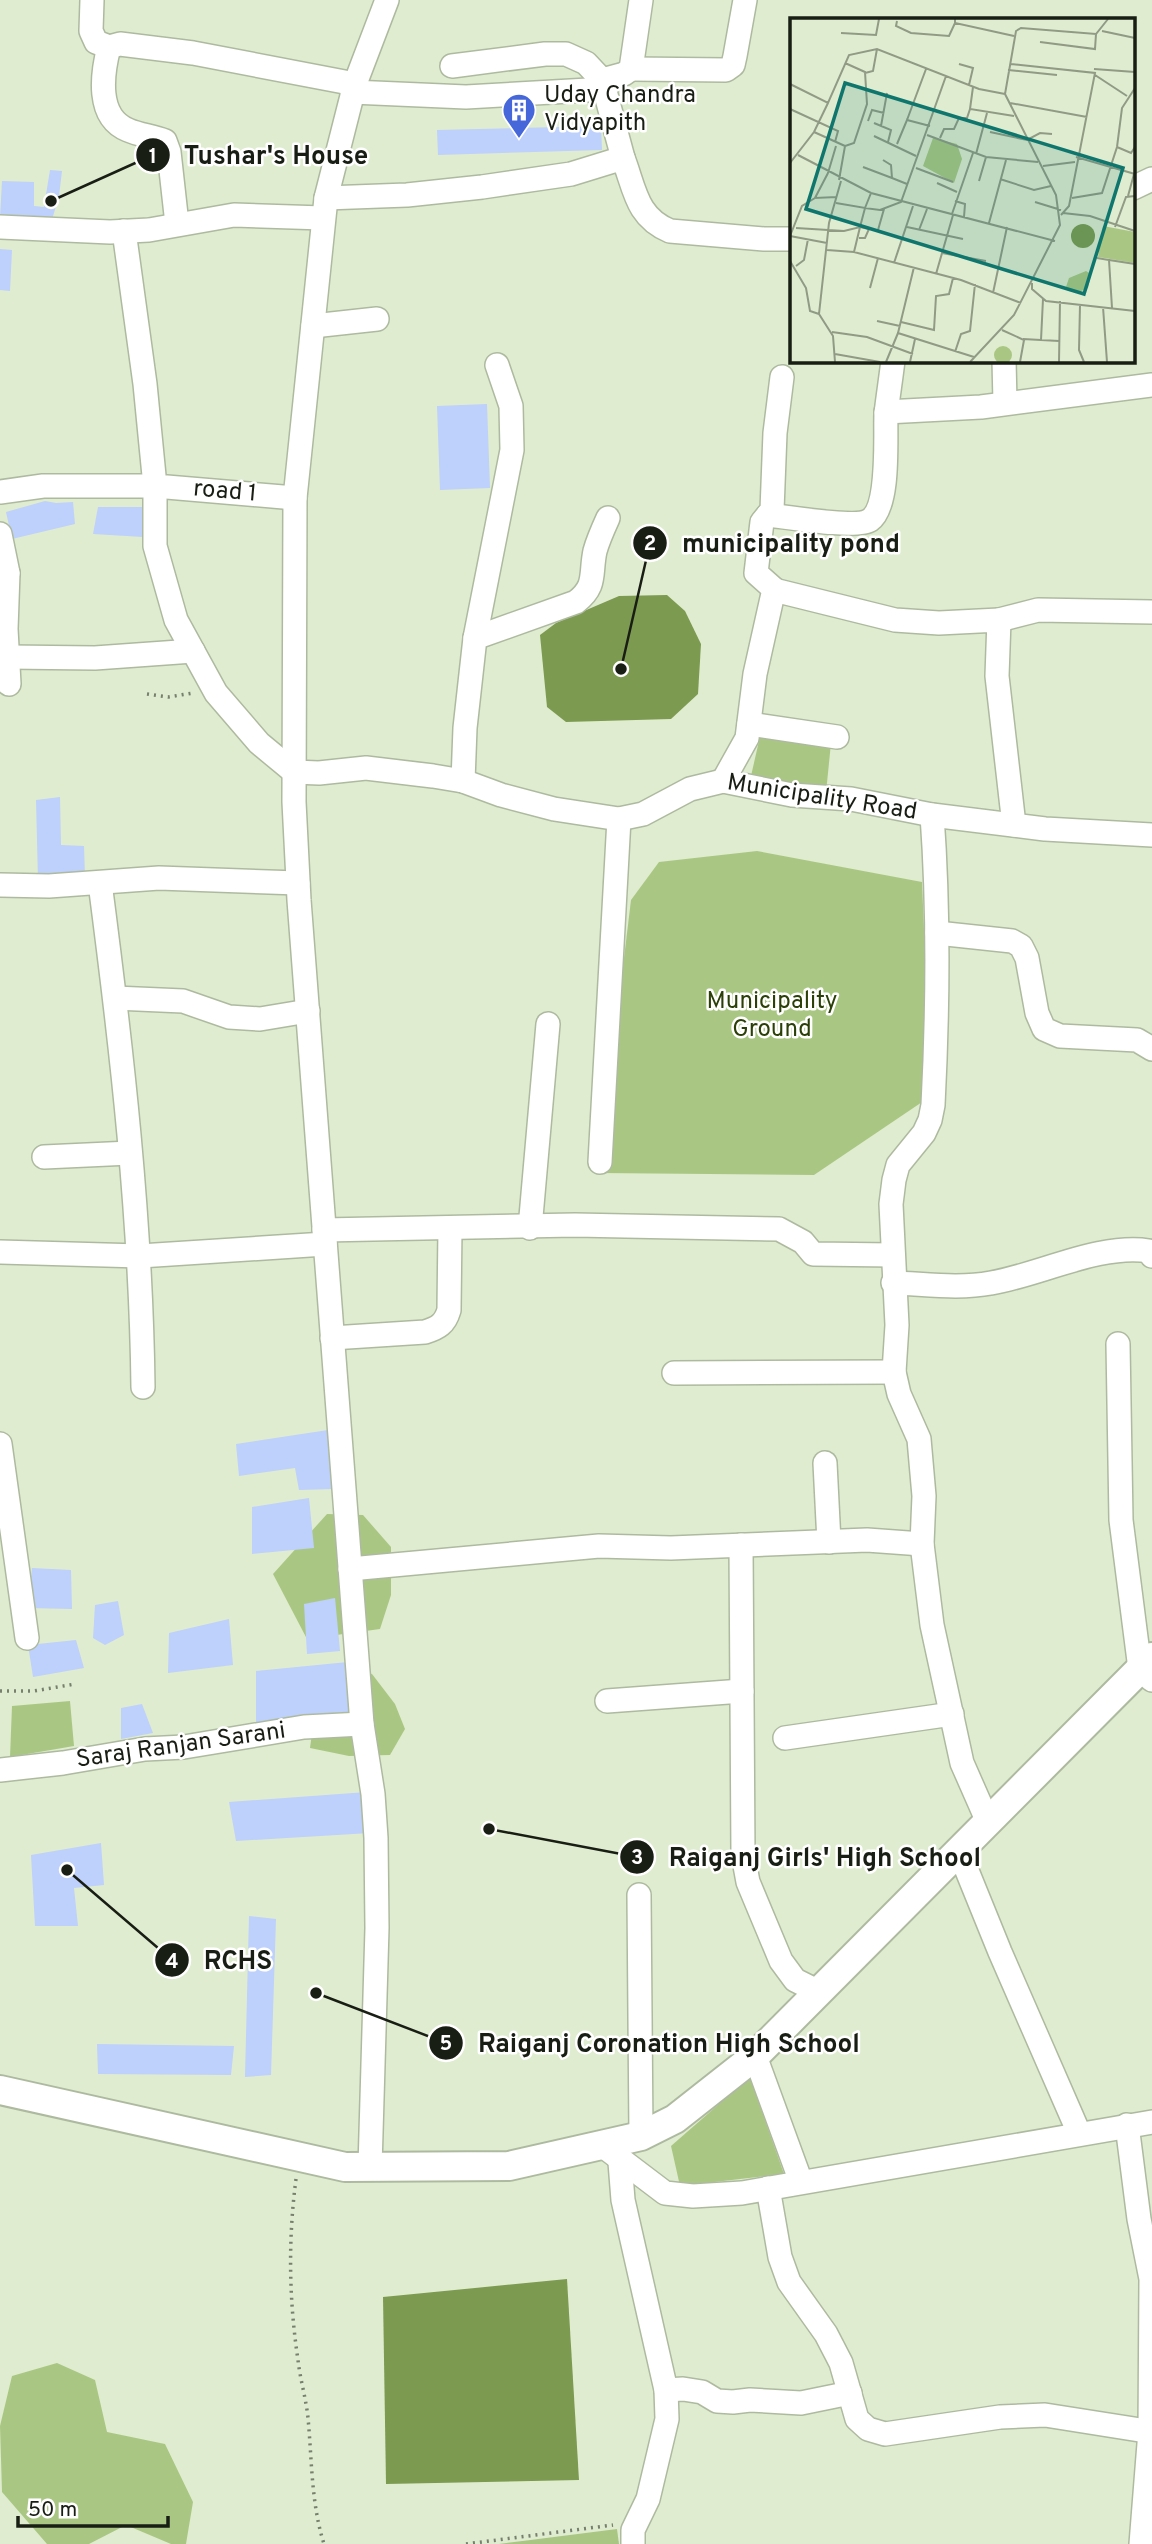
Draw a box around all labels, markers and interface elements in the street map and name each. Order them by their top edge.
inset map [790,18,1134,362]
place label: Uday Chandra Vidyapith [544,81,696,139]
building icon: Uday Chandra Vidyapith [500,91,538,140]
callout: Tushar's House [135,132,383,179]
text: Tushar's House [184,141,368,174]
text: 1 [149,144,157,171]
street label: road 1 [192,474,258,510]
callout: municipality pond [633,519,914,566]
text: municipality pond [682,529,900,562]
text: 2 [644,531,656,558]
street label: Municipality Road [725,768,919,828]
park label: Municipality Ground [707,987,837,1045]
street label: Saraj Ranjan Sarani [74,1716,288,1776]
callout: Raiganj Girls' High School [620,1833,995,1880]
text: Raiganj Girls' High School [669,1843,981,1876]
text: 3 [631,1845,643,1872]
callout: RCHS [155,1937,286,1984]
text: RCHS [204,1946,272,1979]
text: 4 [165,1949,179,1976]
callout: Raiganj Coronation High School [429,2020,874,2067]
text: Raiganj Coronation High School [478,2029,860,2062]
text: 5 [440,2031,452,2058]
scale bar [18,2484,168,2528]
text: 50 m [28,2497,77,2524]

